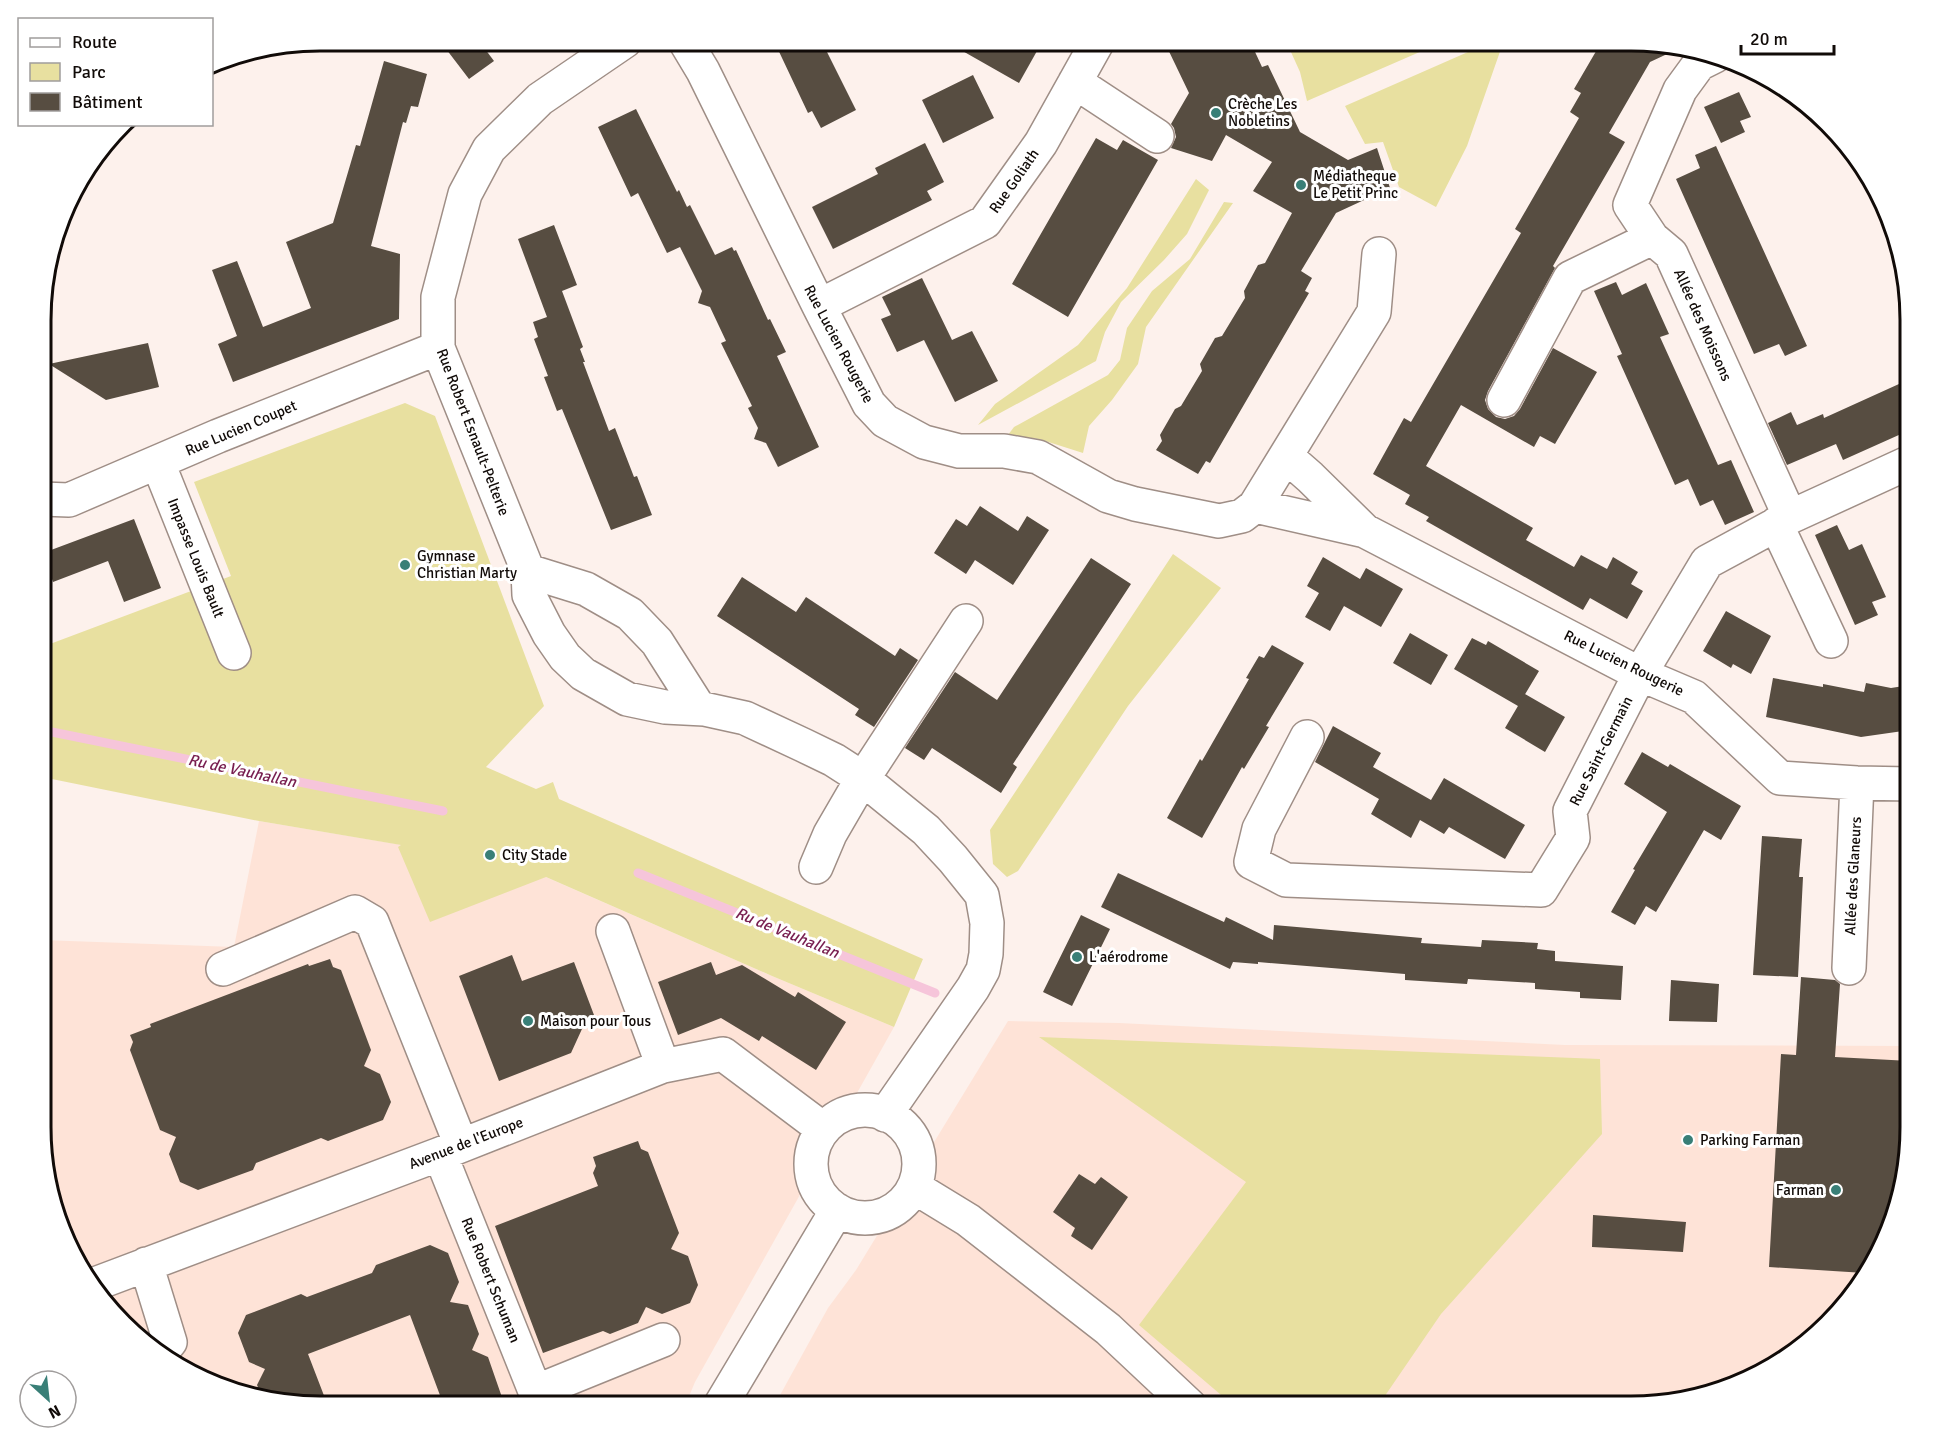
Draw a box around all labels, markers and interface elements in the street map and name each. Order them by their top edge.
legend [18,18,213,126]
scale bar [1741,18,1834,56]
text: 20 m [1750,28,1788,50]
text: Route [72,31,117,53]
text: Parc [72,61,106,83]
text: Bâtiment [72,91,143,113]
place label: Crèche Les Nobletins [1228,95,1298,130]
marker: Crèche Les Nobletins [1209,106,1223,120]
street label: Rue Goliath [985,145,1043,217]
place label: Médiatheque Le Petit Princ [1313,167,1398,202]
marker: Médiatheque Le Petit Princ [1294,178,1308,192]
street label: Allée des Moissons [1670,266,1736,384]
street label: Rue Lucien Rougerie [800,282,878,406]
street label: Rue Robert Esnault-Pelterie [433,346,513,518]
street label: Rue Lucien Coupet [183,396,299,460]
street label: Impasse Louis Bault [164,496,228,620]
place label: Gymnase Christian Marty [417,547,517,582]
marker: Gymnase Christian Marty [398,558,412,572]
street label: Rue Lucien Rougerie [1561,626,1687,700]
street label: Rue Saint-Germain [1566,693,1636,809]
water label: Ru de Vauhallan [186,750,299,792]
street label: Allée des Glaneurs [1841,816,1865,936]
place label: City Stade [502,846,567,864]
marker: City Stade [483,848,497,862]
water label: Ru de Vauhallan [732,903,843,963]
place label: L'aérodrome [1089,948,1168,966]
marker: L'aérodrome [1070,950,1084,964]
place label: Maison pour Tous [540,1012,652,1030]
marker: Maison pour Tous [521,1014,535,1028]
street label: Avenue de l'Europe [406,1113,526,1173]
place label: Parking Farman [1700,1131,1800,1149]
marker: Parking Farman [1681,1133,1695,1147]
place label: Farman [1776,1181,1824,1199]
marker: Farman [1829,1183,1843,1197]
street label: Rue Robert Schuman [458,1215,524,1345]
north arrow [18,1369,78,1429]
text: N [45,1400,64,1423]

